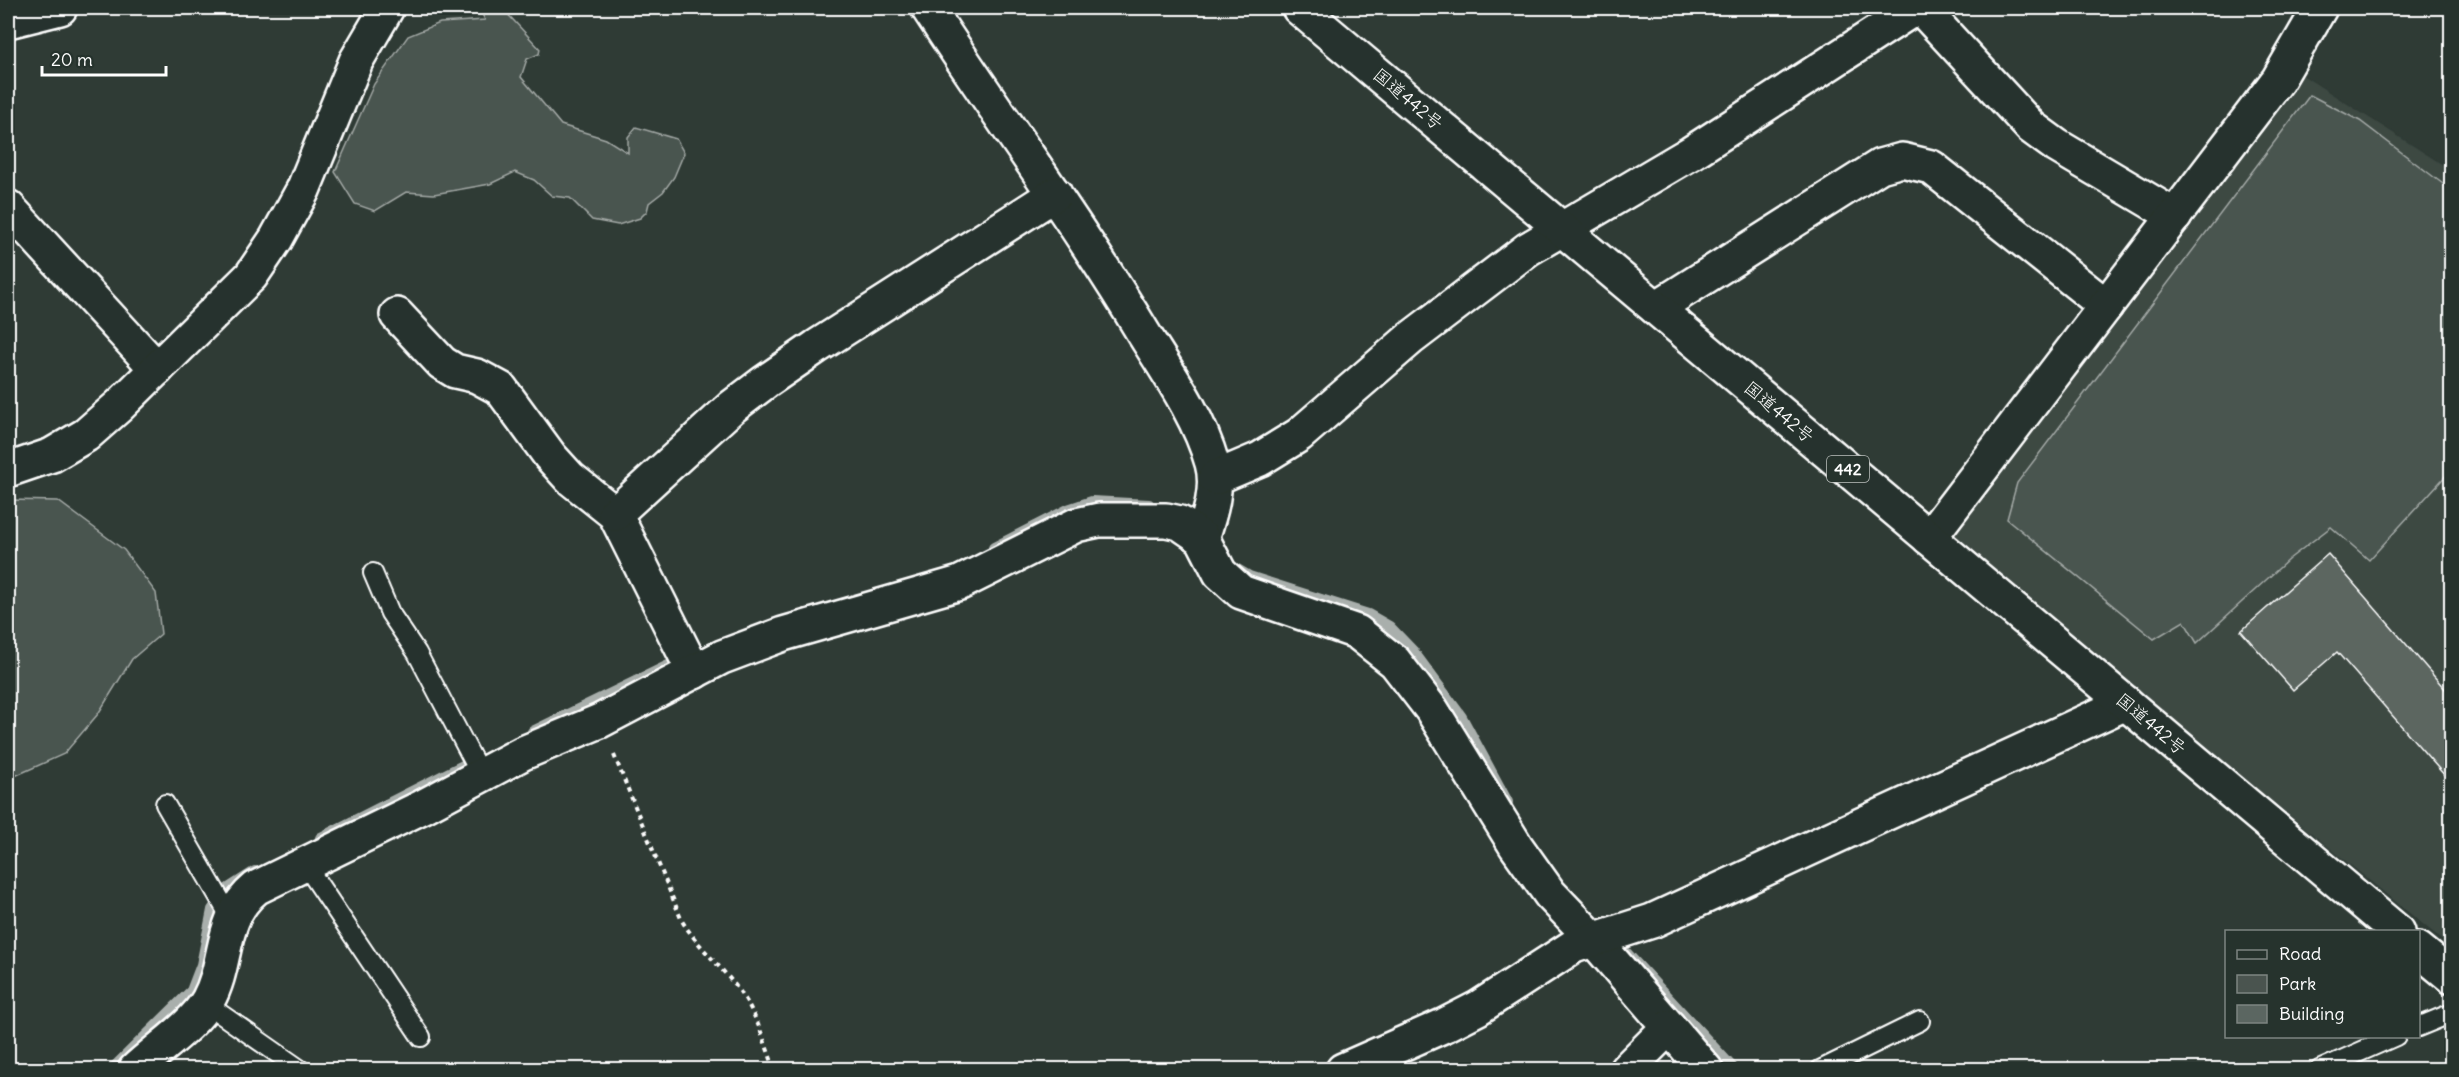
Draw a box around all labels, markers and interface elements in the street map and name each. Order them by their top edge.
scale bar [42,39,166,77]
text: 20 m [51,48,93,71]
street label: 国道442号 [1368,63,1448,135]
street label: 国道442号 [1739,376,1819,448]
road number: 442 [1827,456,1869,482]
street label: 国道442号 [2111,688,2191,760]
legend [2225,930,2420,1038]
text: Road [2279,942,2322,965]
text: Park [2279,972,2316,995]
text: Building [2279,1002,2344,1025]

